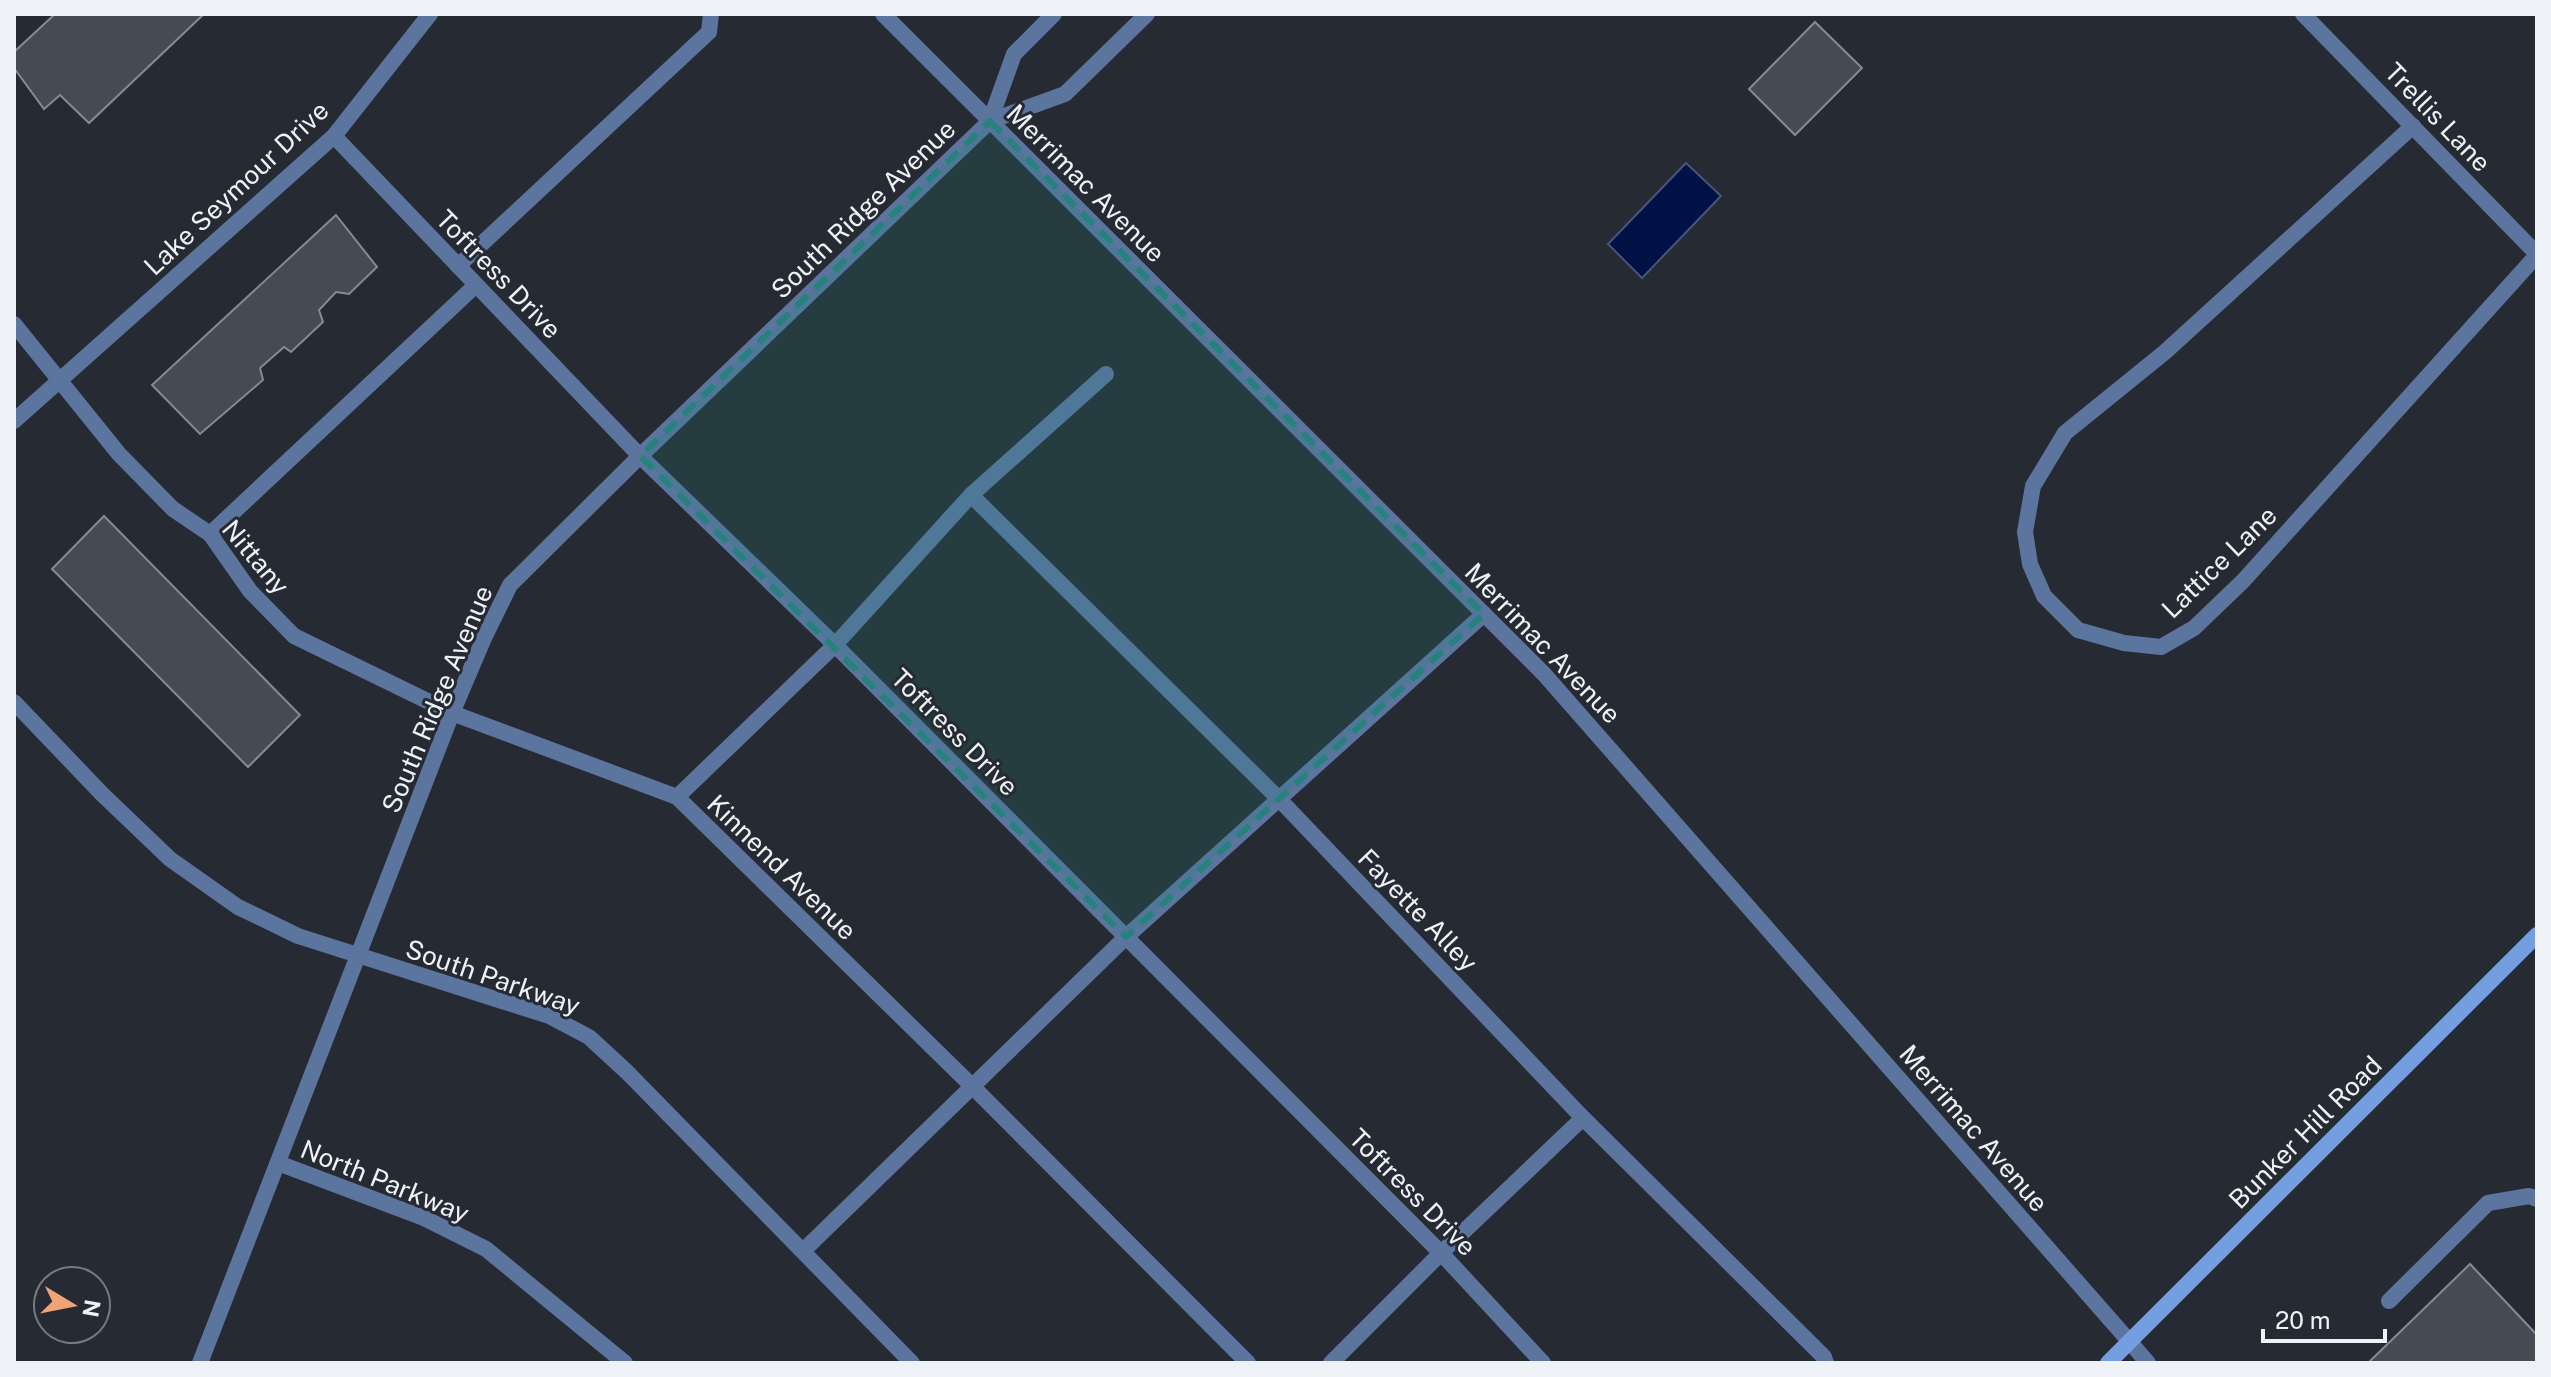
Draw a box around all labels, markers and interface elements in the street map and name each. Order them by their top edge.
street label: Trellis Lane [2379,56,2497,178]
street label: Lake Seymour Drive [137,95,335,281]
street label: Merrimac Avenue [1000,97,1172,269]
street label: South Ridge Avenue [765,113,961,305]
street label: Toftress Drive [430,203,568,345]
street label: Lattice Lane [2155,500,2283,624]
street label: Nittany [216,513,296,601]
street label: Merrimac Avenue [1459,556,1627,730]
street label: South Ridge Avenue [375,581,499,817]
street label: Toftress Drive [885,662,1025,802]
street label: Kinnend Avenue [701,788,863,946]
street label: Fayette Alley [1352,842,1484,978]
street label: South Parkway [402,933,584,1021]
street label: Merrimac Avenue [1893,1038,2055,1218]
street label: Bunker Hill Road [2222,1049,2388,1215]
street label: Toftress Drive [1343,1122,1483,1262]
street label: North Parkway [296,1133,474,1229]
north arrow [32,1265,112,1345]
scale bar [2263,1293,2385,1343]
text: N [77,1298,106,1319]
text: 20 m [2275,1306,2331,1334]

